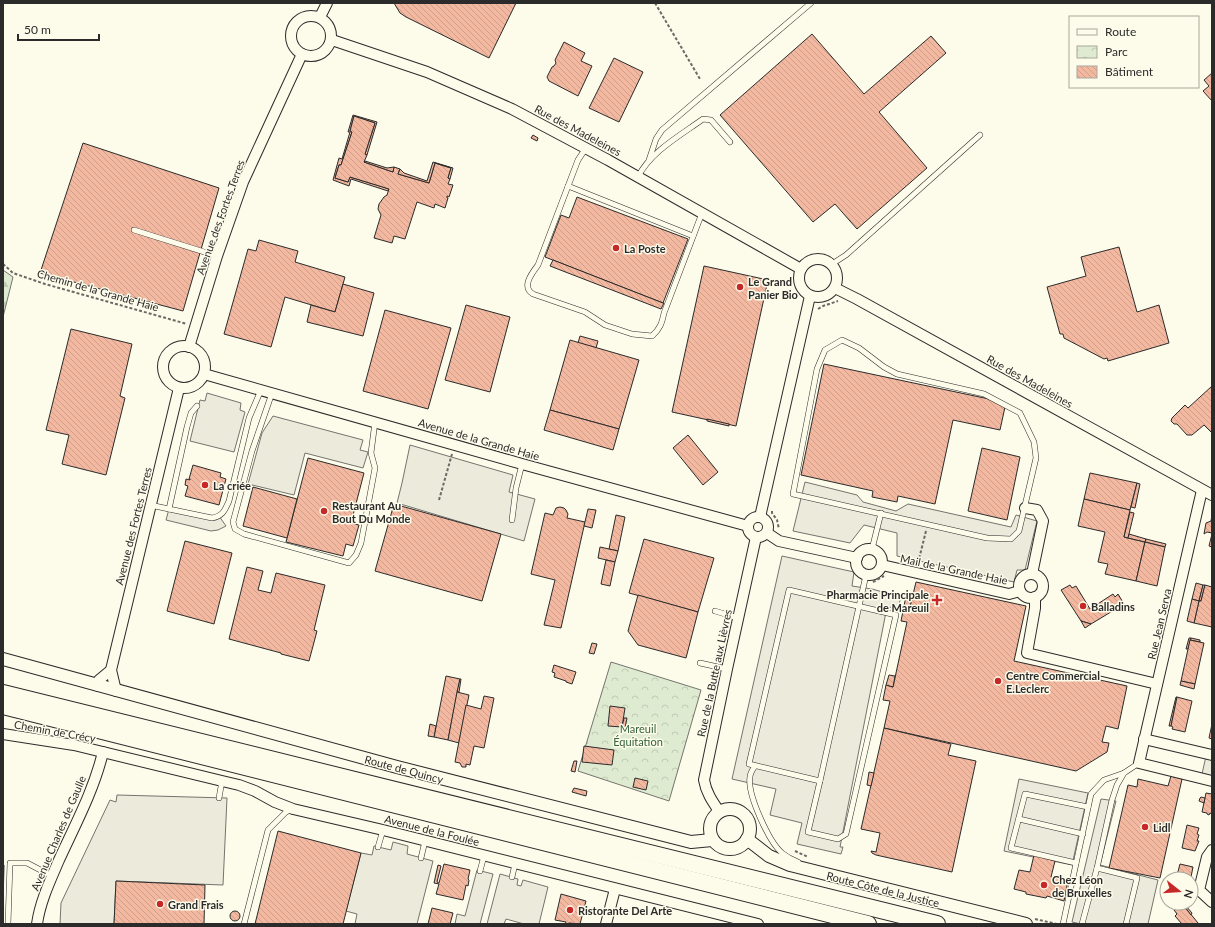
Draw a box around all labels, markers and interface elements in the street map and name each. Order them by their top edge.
scale bar [18,16,99,42]
legend [1069,16,1199,88]
text: 50 m [24,22,51,37]
text: Route [1105,24,1136,39]
text: Parc [1105,44,1128,59]
text: Bâtiment [1105,64,1154,79]
street label: Rue des Madeleines [532,102,624,158]
street label: Avenue des Fortes Terres [193,158,247,276]
place label: La Poste [624,242,666,255]
marker: La Poste [611,243,621,253]
street label: Chemin de la Grande Haie [36,266,161,314]
place label: Le Grand Panier Bio [748,275,798,301]
marker: Le Grand Panier Bio [735,282,745,292]
street label: Rue des Madeleines [985,352,1075,410]
street label: Avenue de la Grande Haie [417,415,541,463]
street label: Avenue des Fortes Terres [112,465,154,586]
place label: La criée [213,479,251,492]
marker: La criée [200,480,210,490]
place label: Restaurant Au Bout Du Monde [332,499,411,525]
marker: Restaurant Au Bout Du Monde [319,506,329,516]
street label: Mail de la Grande Haie [899,551,1009,587]
street label: Rue Jean Serva [1145,587,1173,661]
place label: Pharmacie Principale de Mareuil [827,588,929,614]
marker: Pharmacie Principale de Mareuil [932,595,942,605]
place label: Balladins [1091,600,1135,613]
marker: Balladins [1078,601,1088,611]
street label: Rue de la Butte aux Lièvres [694,608,734,738]
place label: Centre Commercial E.Leclerc [1006,669,1100,695]
marker: Centre Commercial E.Leclerc [993,676,1003,686]
street label: Chemin de Crécy [13,717,97,745]
park label: Mareuil Équitation [613,722,663,748]
street label: Route de Quincy [363,752,445,786]
street label: Avenue Charles de Gaulle [28,773,88,892]
street label: Avenue de la Foulée [383,812,481,848]
place label: Lidl [1153,821,1171,834]
marker: Lidl [1140,822,1150,832]
street label: Route Côte de la Justice [825,869,941,909]
north arrow [1159,871,1199,911]
place label: Chez Léon de Bruxelles [1052,873,1112,899]
marker: Chez Léon de Bruxelles [1039,880,1049,890]
text: N [1182,888,1196,900]
place label: Grand Frais [168,898,224,911]
marker: Grand Frais [155,899,165,909]
place label: Ristorante Del Arte [578,904,672,917]
marker: Ristorante Del Arte [565,905,575,915]

